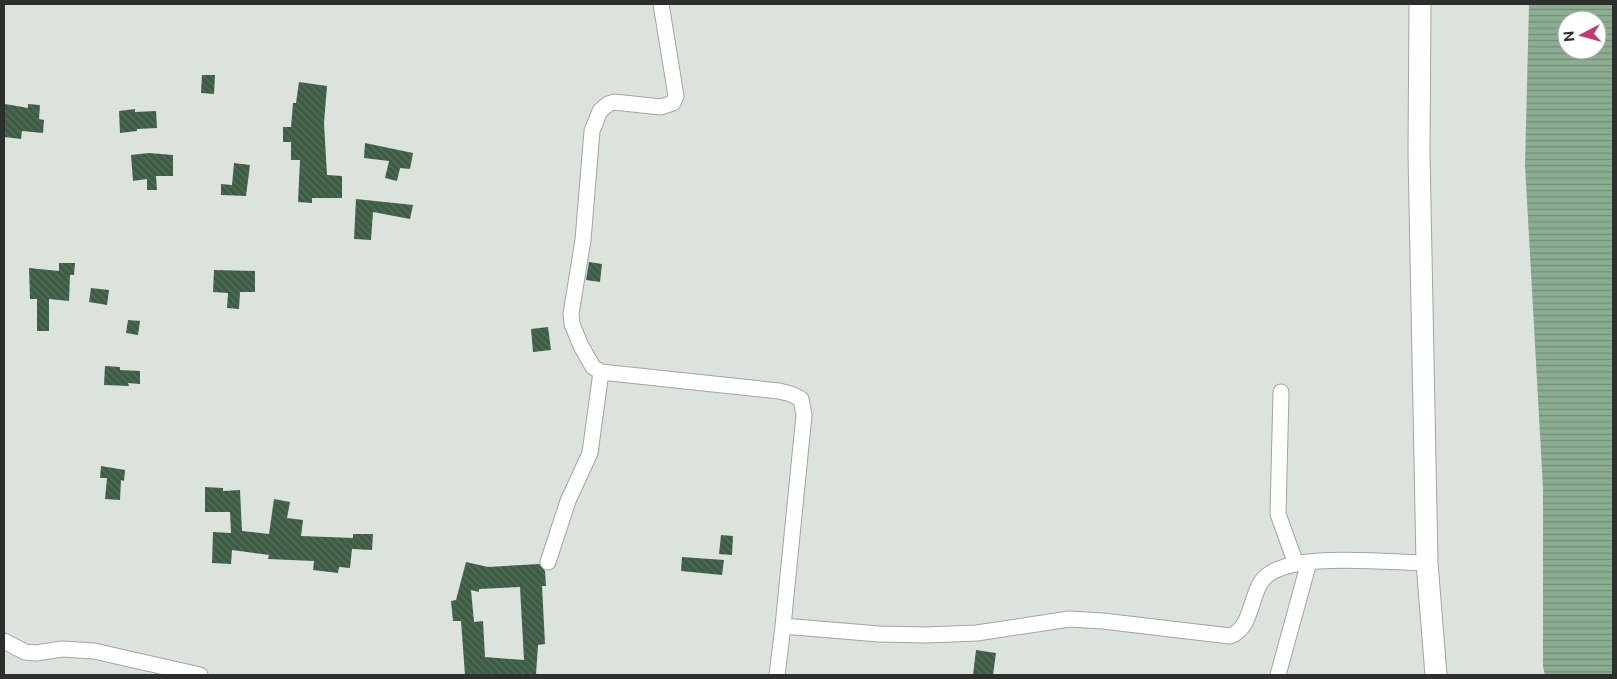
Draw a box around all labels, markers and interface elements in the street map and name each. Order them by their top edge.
north arrow [1557,10,1607,60]
text: N [1561,30,1578,43]

